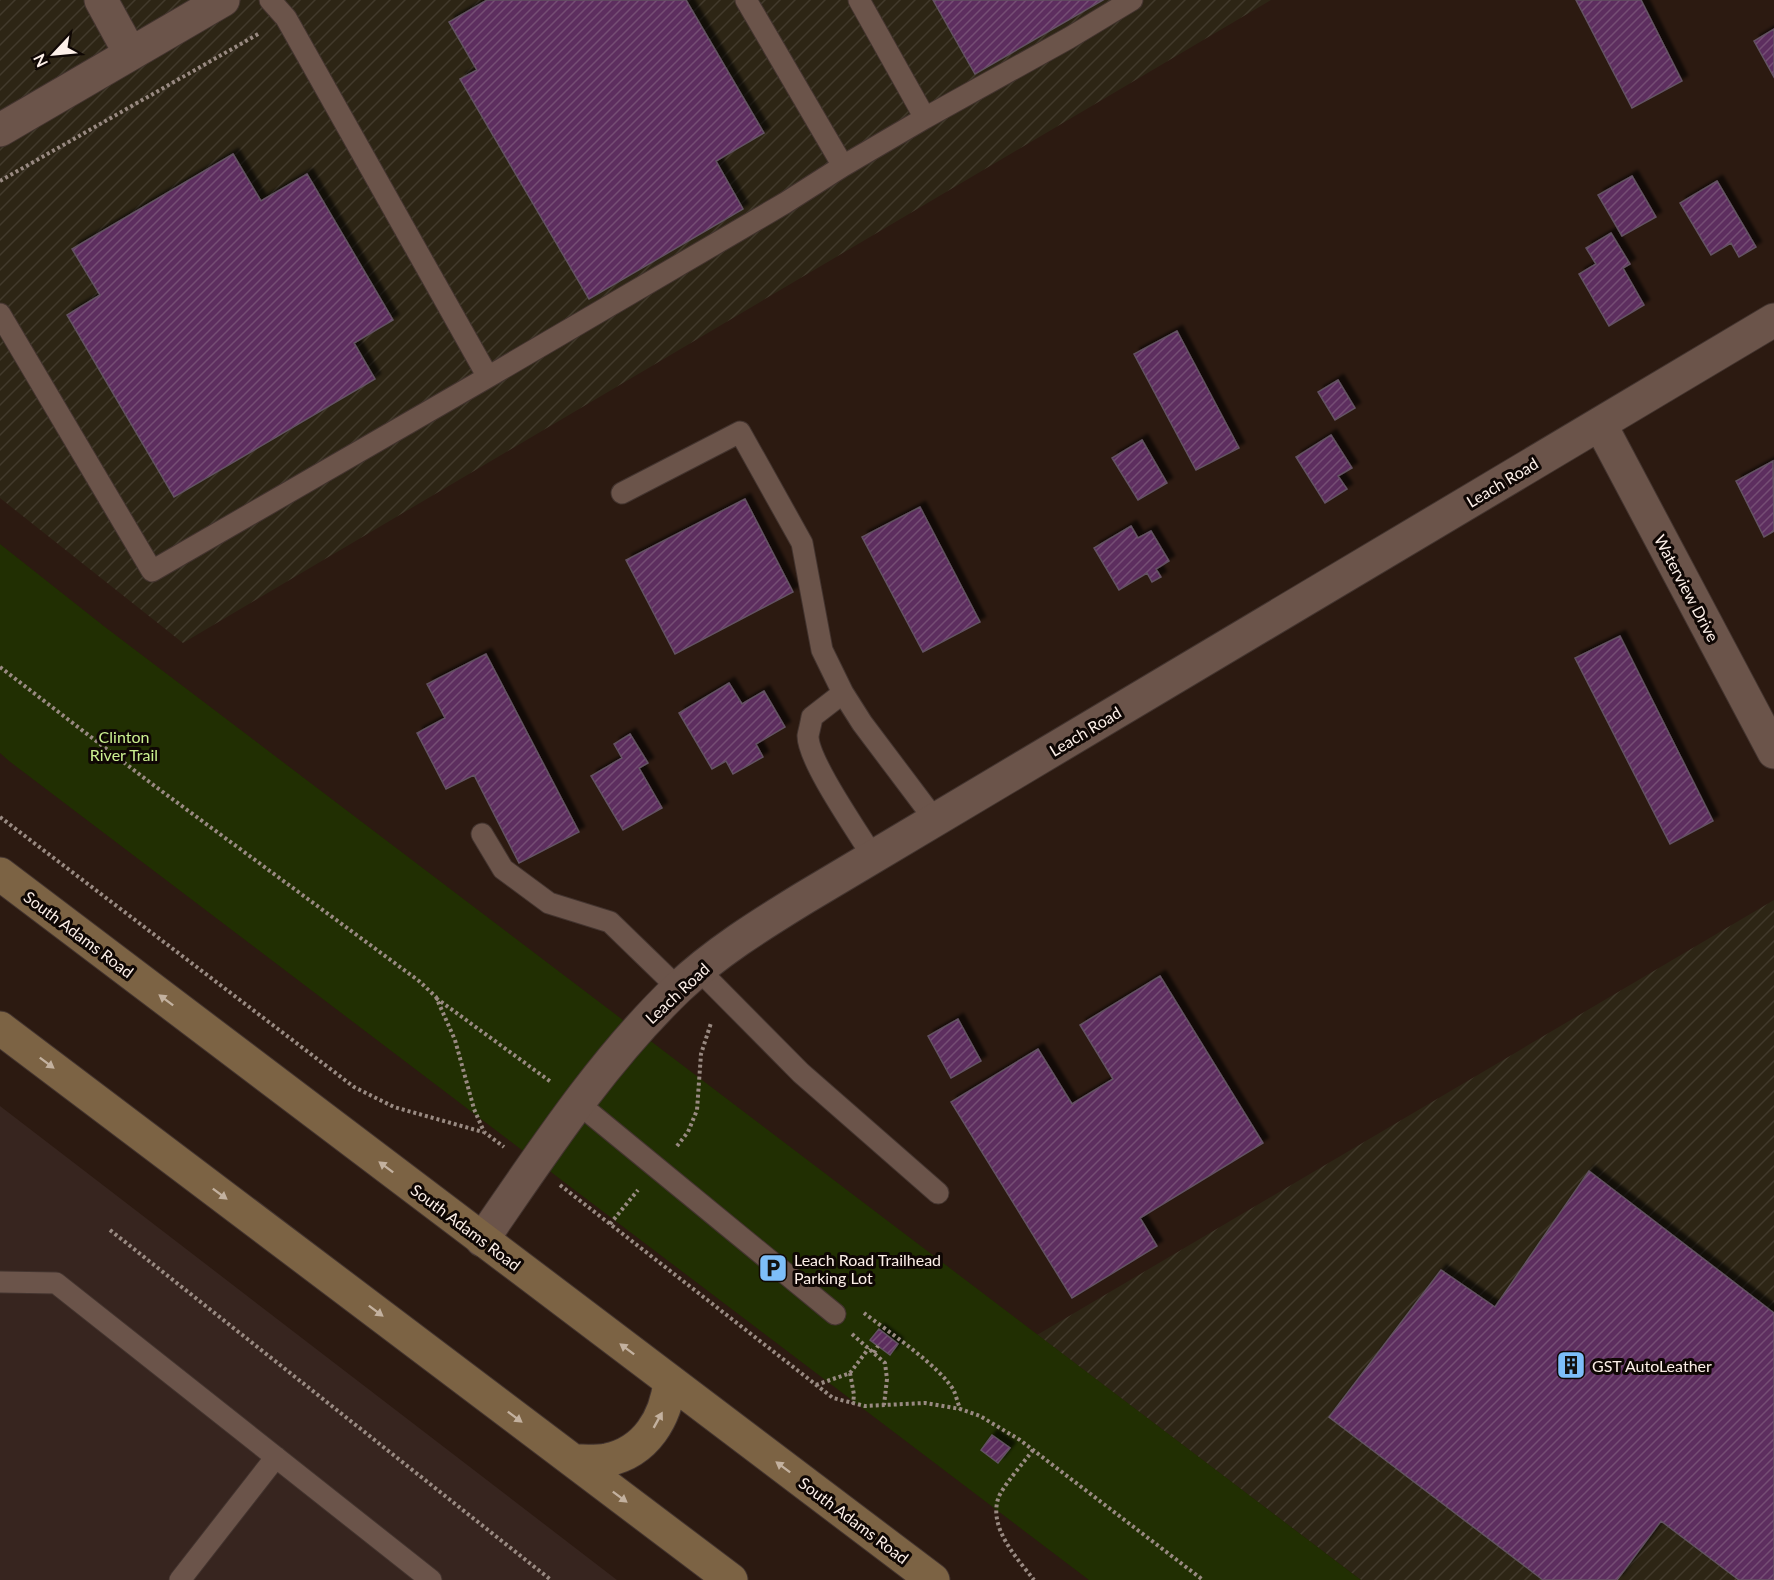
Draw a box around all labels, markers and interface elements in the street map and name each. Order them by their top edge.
north arrow [24,24,84,84]
text: N [29,51,51,70]
street label: Leach Road [1463,453,1541,511]
street label: Waterview Drive [1651,531,1723,645]
street label: Leach Road [1046,702,1124,760]
park label: Clinton River Trail [90,727,158,764]
street label: South Adams Road [21,887,137,981]
street label: Leach Road [641,959,713,1027]
one-way arrow [158,993,174,1006]
one-way arrow [38,1057,54,1069]
one-way arrow [378,1161,393,1173]
street label: South Adams Road [408,1180,524,1274]
one-way arrow [212,1188,228,1200]
place label: Leach Road Trailhead Parking Lot [794,1250,941,1287]
parking icon: Leach Road Trailhead Parking Lot [757,1252,789,1284]
one-way arrow [368,1305,383,1317]
one-way arrow [620,1343,636,1355]
building icon: GST AutoLeather [1555,1349,1587,1381]
place label: GST AutoLeather [1592,1356,1712,1375]
one-way arrow [507,1410,523,1423]
one-way arrow [653,1411,663,1428]
one-way arrow [775,1460,791,1473]
street label: South Adams Road [796,1473,912,1567]
one-way arrow [613,1490,628,1502]

